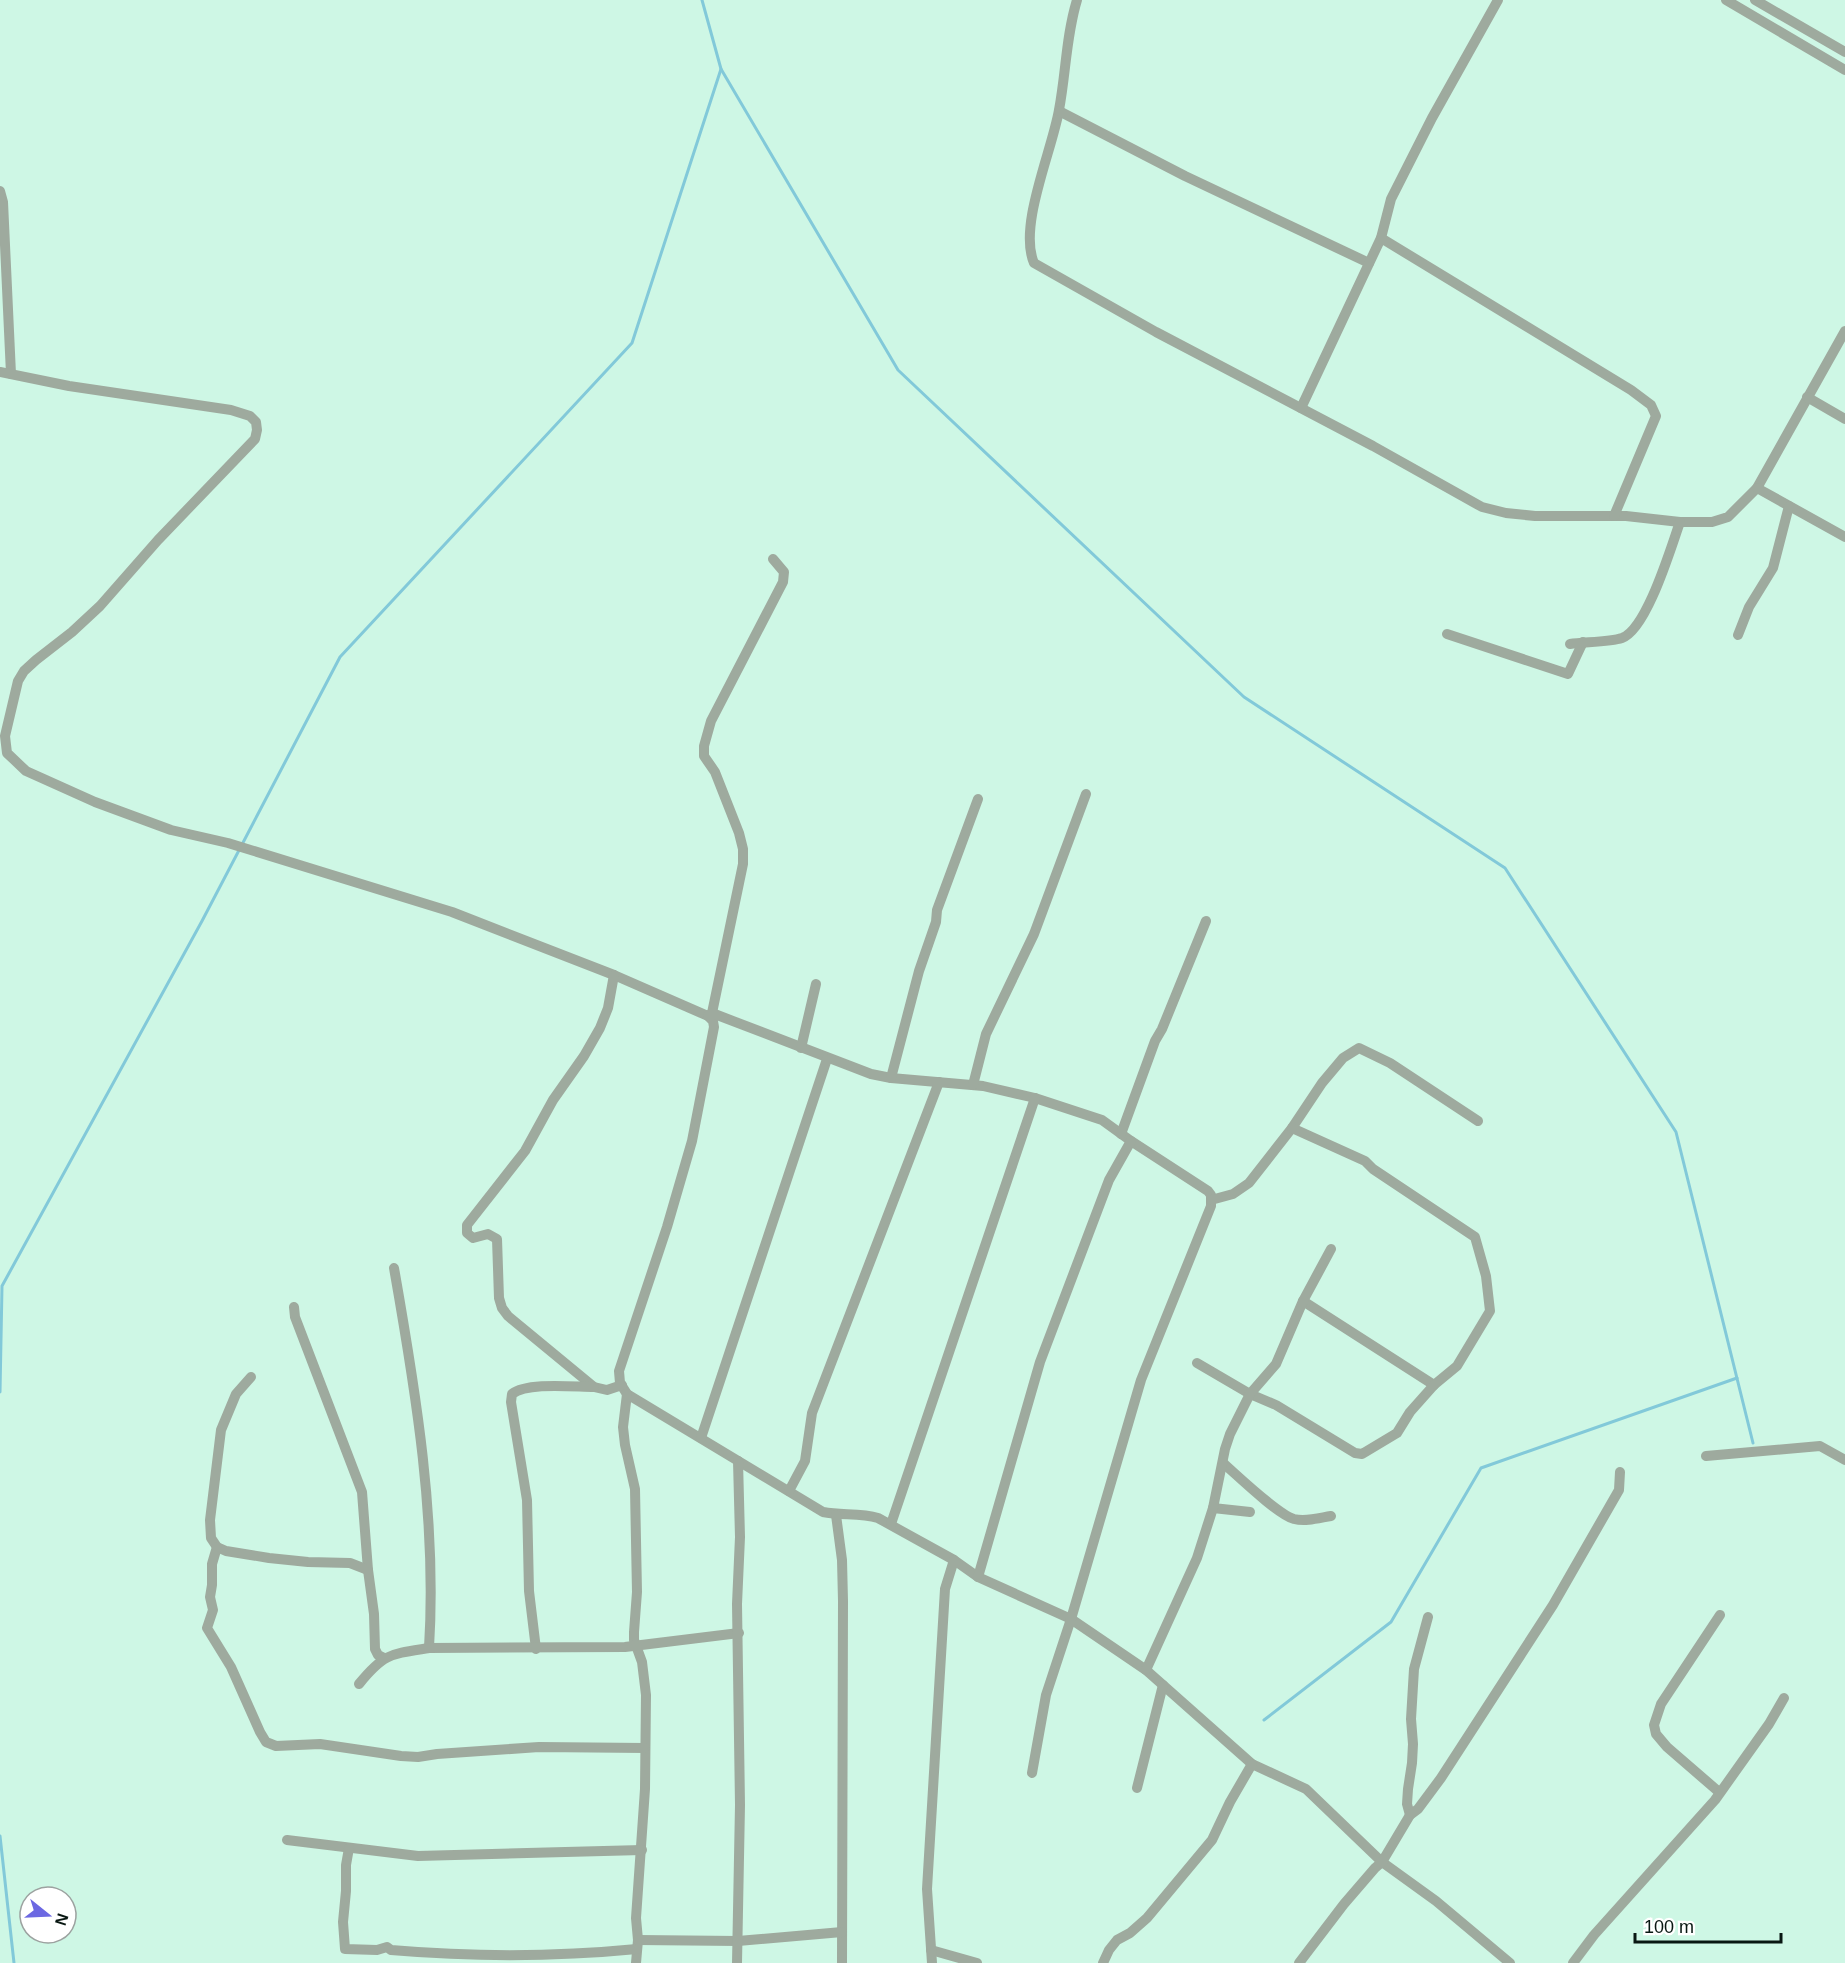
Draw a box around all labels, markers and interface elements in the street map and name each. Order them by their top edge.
north arrow [18,1885,78,1945]
scale bar [1635,1906,1780,1944]
text: N [52,1911,72,1928]
text: 100 m [1644,1917,1694,1937]

